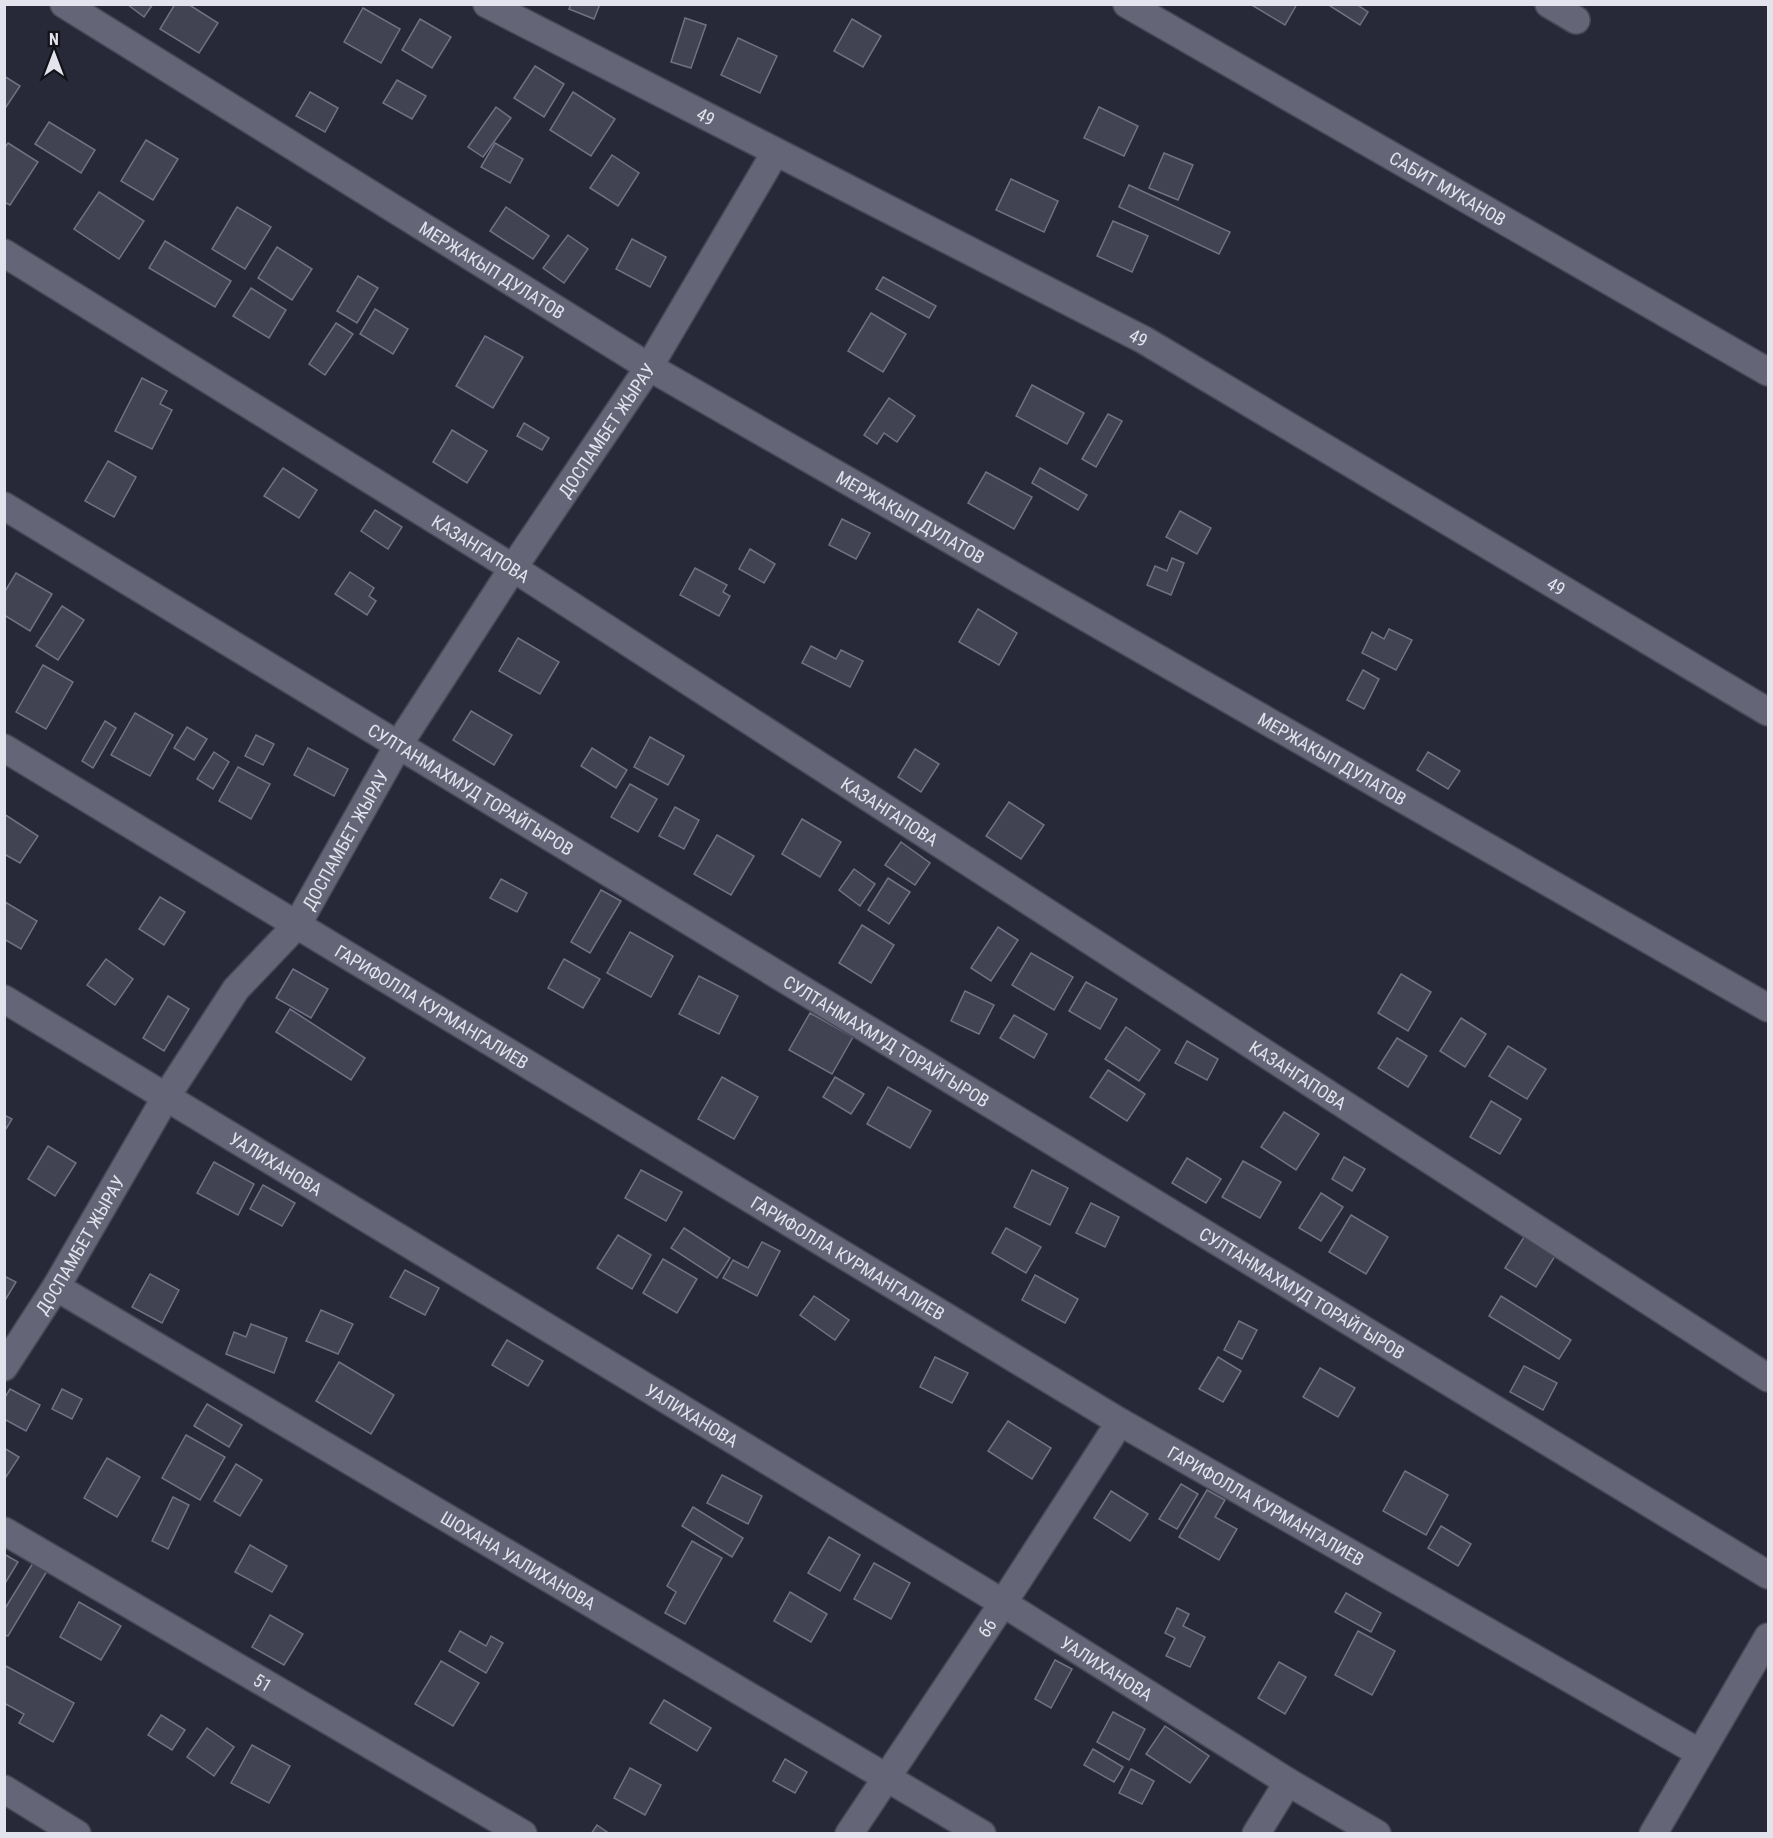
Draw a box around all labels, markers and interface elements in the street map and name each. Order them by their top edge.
north arrow [24,24,84,84]
text: N [49,30,59,49]
street label: 49 [693,103,719,129]
street label: САБИТ МУКАНОВ [1386,147,1510,230]
street label: МЕРЖАКЫП ДУЛАТОВ [416,217,569,323]
street label: 49 [1126,324,1151,351]
street label: ДОСПАМБЕТ ЖЫРАУ [554,359,659,501]
street label: МЕРЖАКЫП ДУЛАТОВ [833,466,989,568]
street label: КАЗАНГАПОВА [428,510,534,587]
street label: 49 [1543,572,1569,599]
street label: МЕРЖАКЫП ДУЛАТОВ [1254,708,1410,809]
street label: СУЛТАНМАХМУД ТОРАЙГЫРОВ [364,719,578,859]
street label: ДОСПАМБЕТ ЖЫРАУ [297,766,393,913]
street label: КАЗАНГАПОВА [837,772,943,850]
street label: ГАРИФОЛЛА КУРМАНГАЛИЕВ [331,940,533,1073]
street label: СУЛТАНМАХМУД ТОРАЙГЫРОВ [780,971,993,1111]
street label: КАЗАНГАПОВА [1246,1036,1351,1114]
street label: УАЛИХАНОВА [226,1127,327,1200]
street label: ДОСПАМБЕТ ЖЫРАУ [31,1172,129,1318]
street label: ГАРИФОЛЛА КУРМАНГАЛИЕВ [747,1191,949,1324]
street label: СУЛТАНМАХМУД ТОРАЙГЫРОВ [1196,1222,1409,1363]
street label: УАЛИХАНОВА [642,1379,743,1451]
street label: ГАРИФОЛЛА КУРМАНГАЛИЕВ [1164,1441,1368,1570]
street label: ШОХАНА УАЛИХАНОВА [437,1506,600,1614]
street label: 66 [973,1614,1000,1641]
street label: УАЛИХАНОВА [1057,1632,1157,1705]
street label: 51 [250,1669,276,1696]

